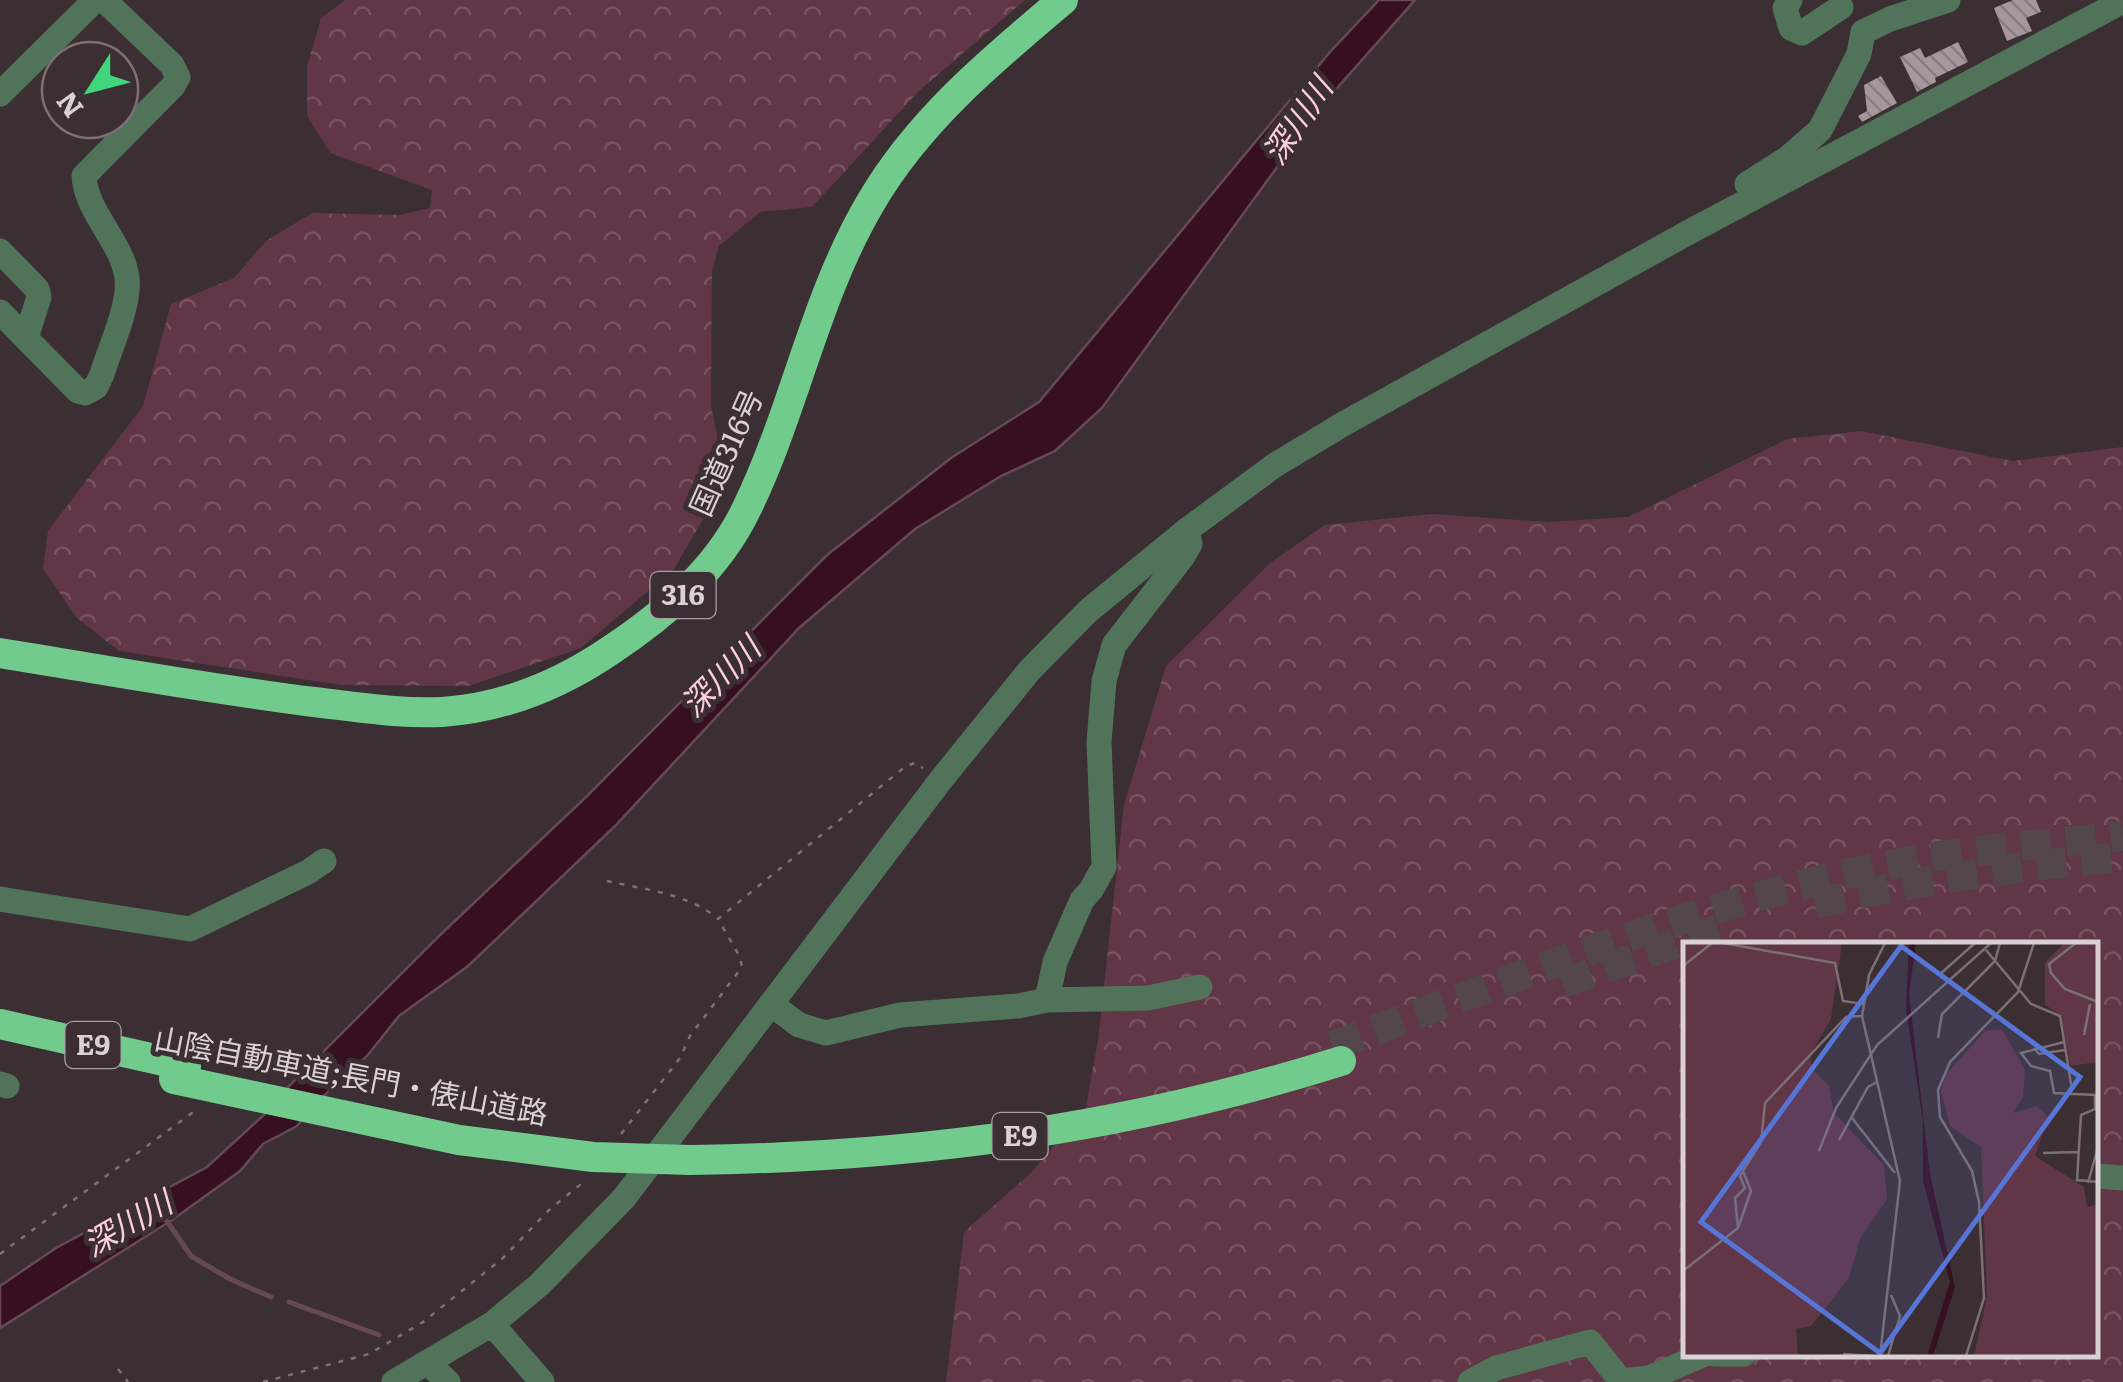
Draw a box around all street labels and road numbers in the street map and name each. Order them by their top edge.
street label: 国道316号 [677,381,772,522]
road number: 316 [650,572,716,618]
street label: 山陰自動車道;長門・俵山道路 [151,1014,552,1134]
road number: E9 [66,1022,120,1068]
road number: E9 [992,1113,1048,1159]

